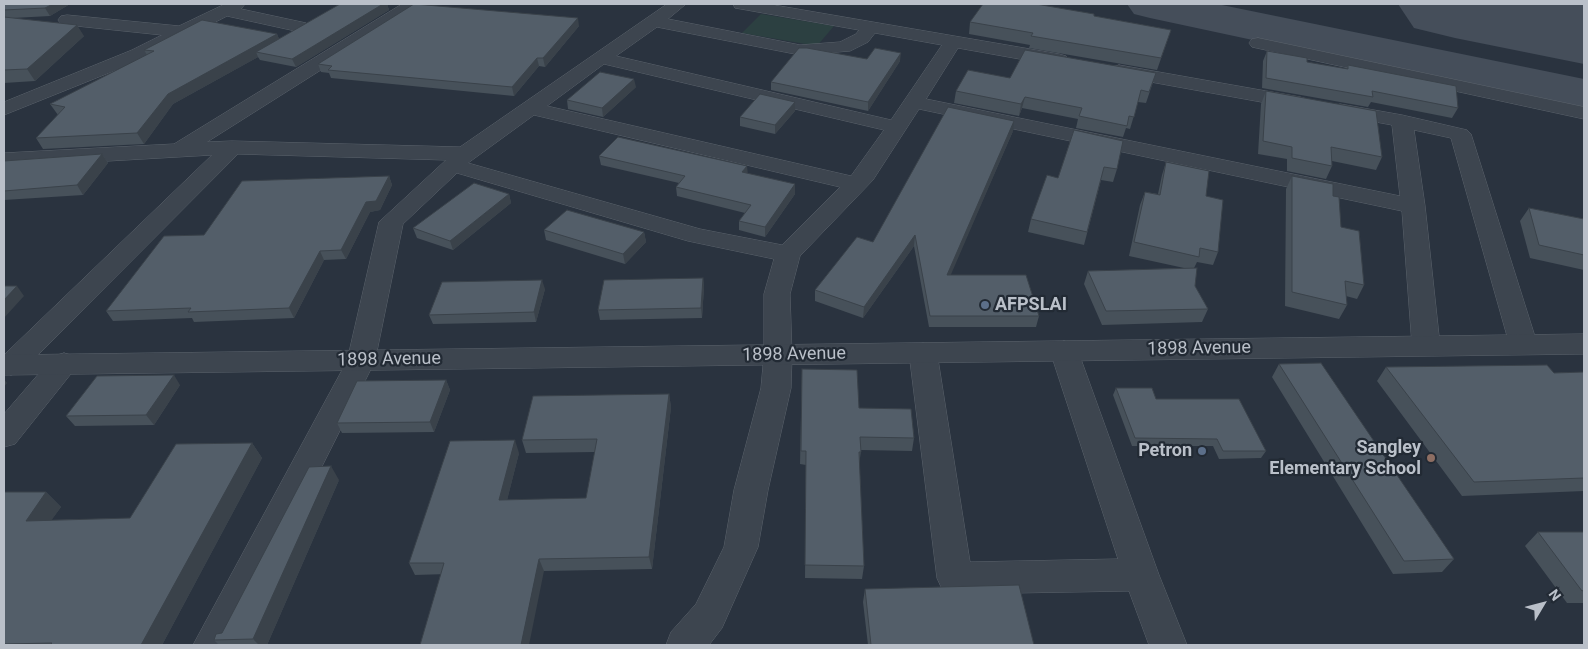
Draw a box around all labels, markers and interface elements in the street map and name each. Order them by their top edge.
place label: AFPSLAI [995,294,1067,316]
marker: AFPSLAI [979,299,991,311]
street label: 1898 Avenue [1147,337,1251,361]
street label: 1898 Avenue [742,343,846,367]
street label: 1898 Avenue [337,348,441,372]
place label: Sangley Elementary School [1269,437,1421,479]
place label: Petron [1138,440,1192,462]
marker: Petron [1196,445,1208,457]
marker: Sangley Elementary School [1425,452,1437,464]
north arrow [1518,579,1568,629]
text: N [1546,586,1564,604]

